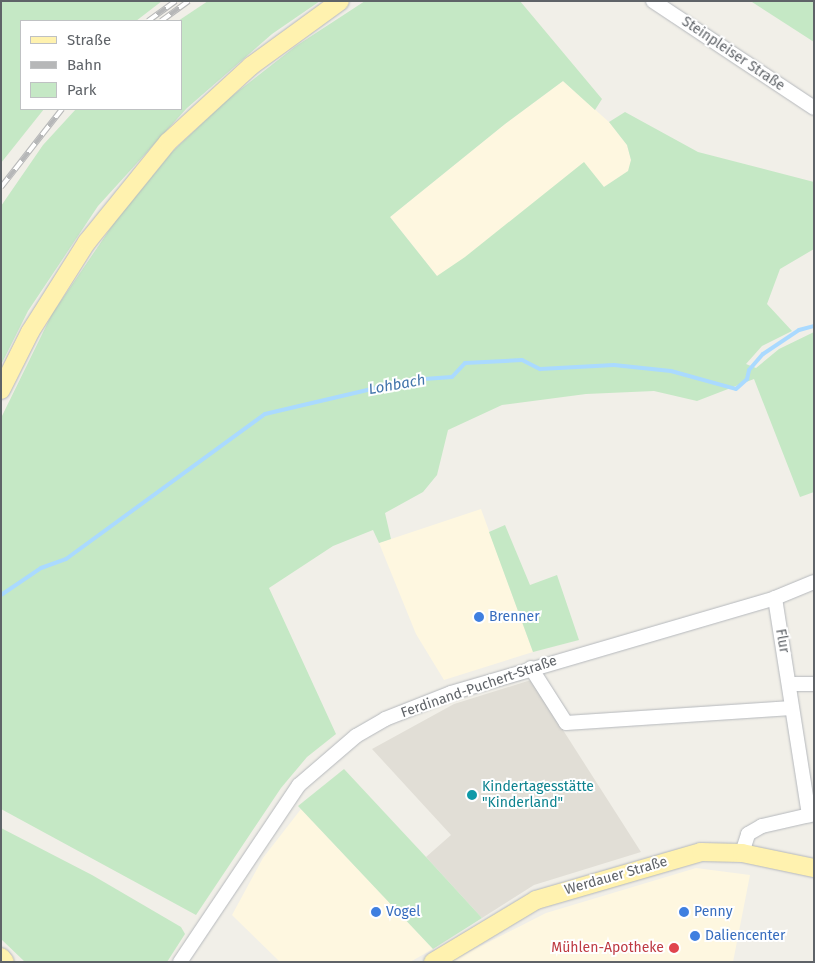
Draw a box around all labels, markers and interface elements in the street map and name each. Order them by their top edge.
street label: Steinpleiser Straße [678,13,788,95]
legend [20,20,182,110]
text: Straße [67,31,111,49]
text: Bahn [67,56,102,74]
text: Park [67,81,97,99]
water label: Lohbach [367,371,427,399]
place label: Brenner [489,609,540,625]
marker: Brenner [473,611,485,623]
street label: Flur [772,628,792,654]
street label: Ferdinand-Puchert-Straße [399,652,559,722]
place label: Kindertagesstätte "Kinderland" [482,779,594,812]
marker: Kindertagesstätte "Kinderland" [466,789,478,801]
street label: Werdauer Straße [563,853,669,899]
place label: Vogel [386,904,420,920]
place label: Penny [694,904,733,920]
marker: Vogel [370,906,382,918]
marker: Penny [678,906,690,918]
place label: Daliencenter [705,928,785,944]
marker: Daliencenter [689,930,701,942]
place label: Mühlen-Apotheke [551,940,664,956]
marker: Mühlen-Apotheke [668,942,680,954]

